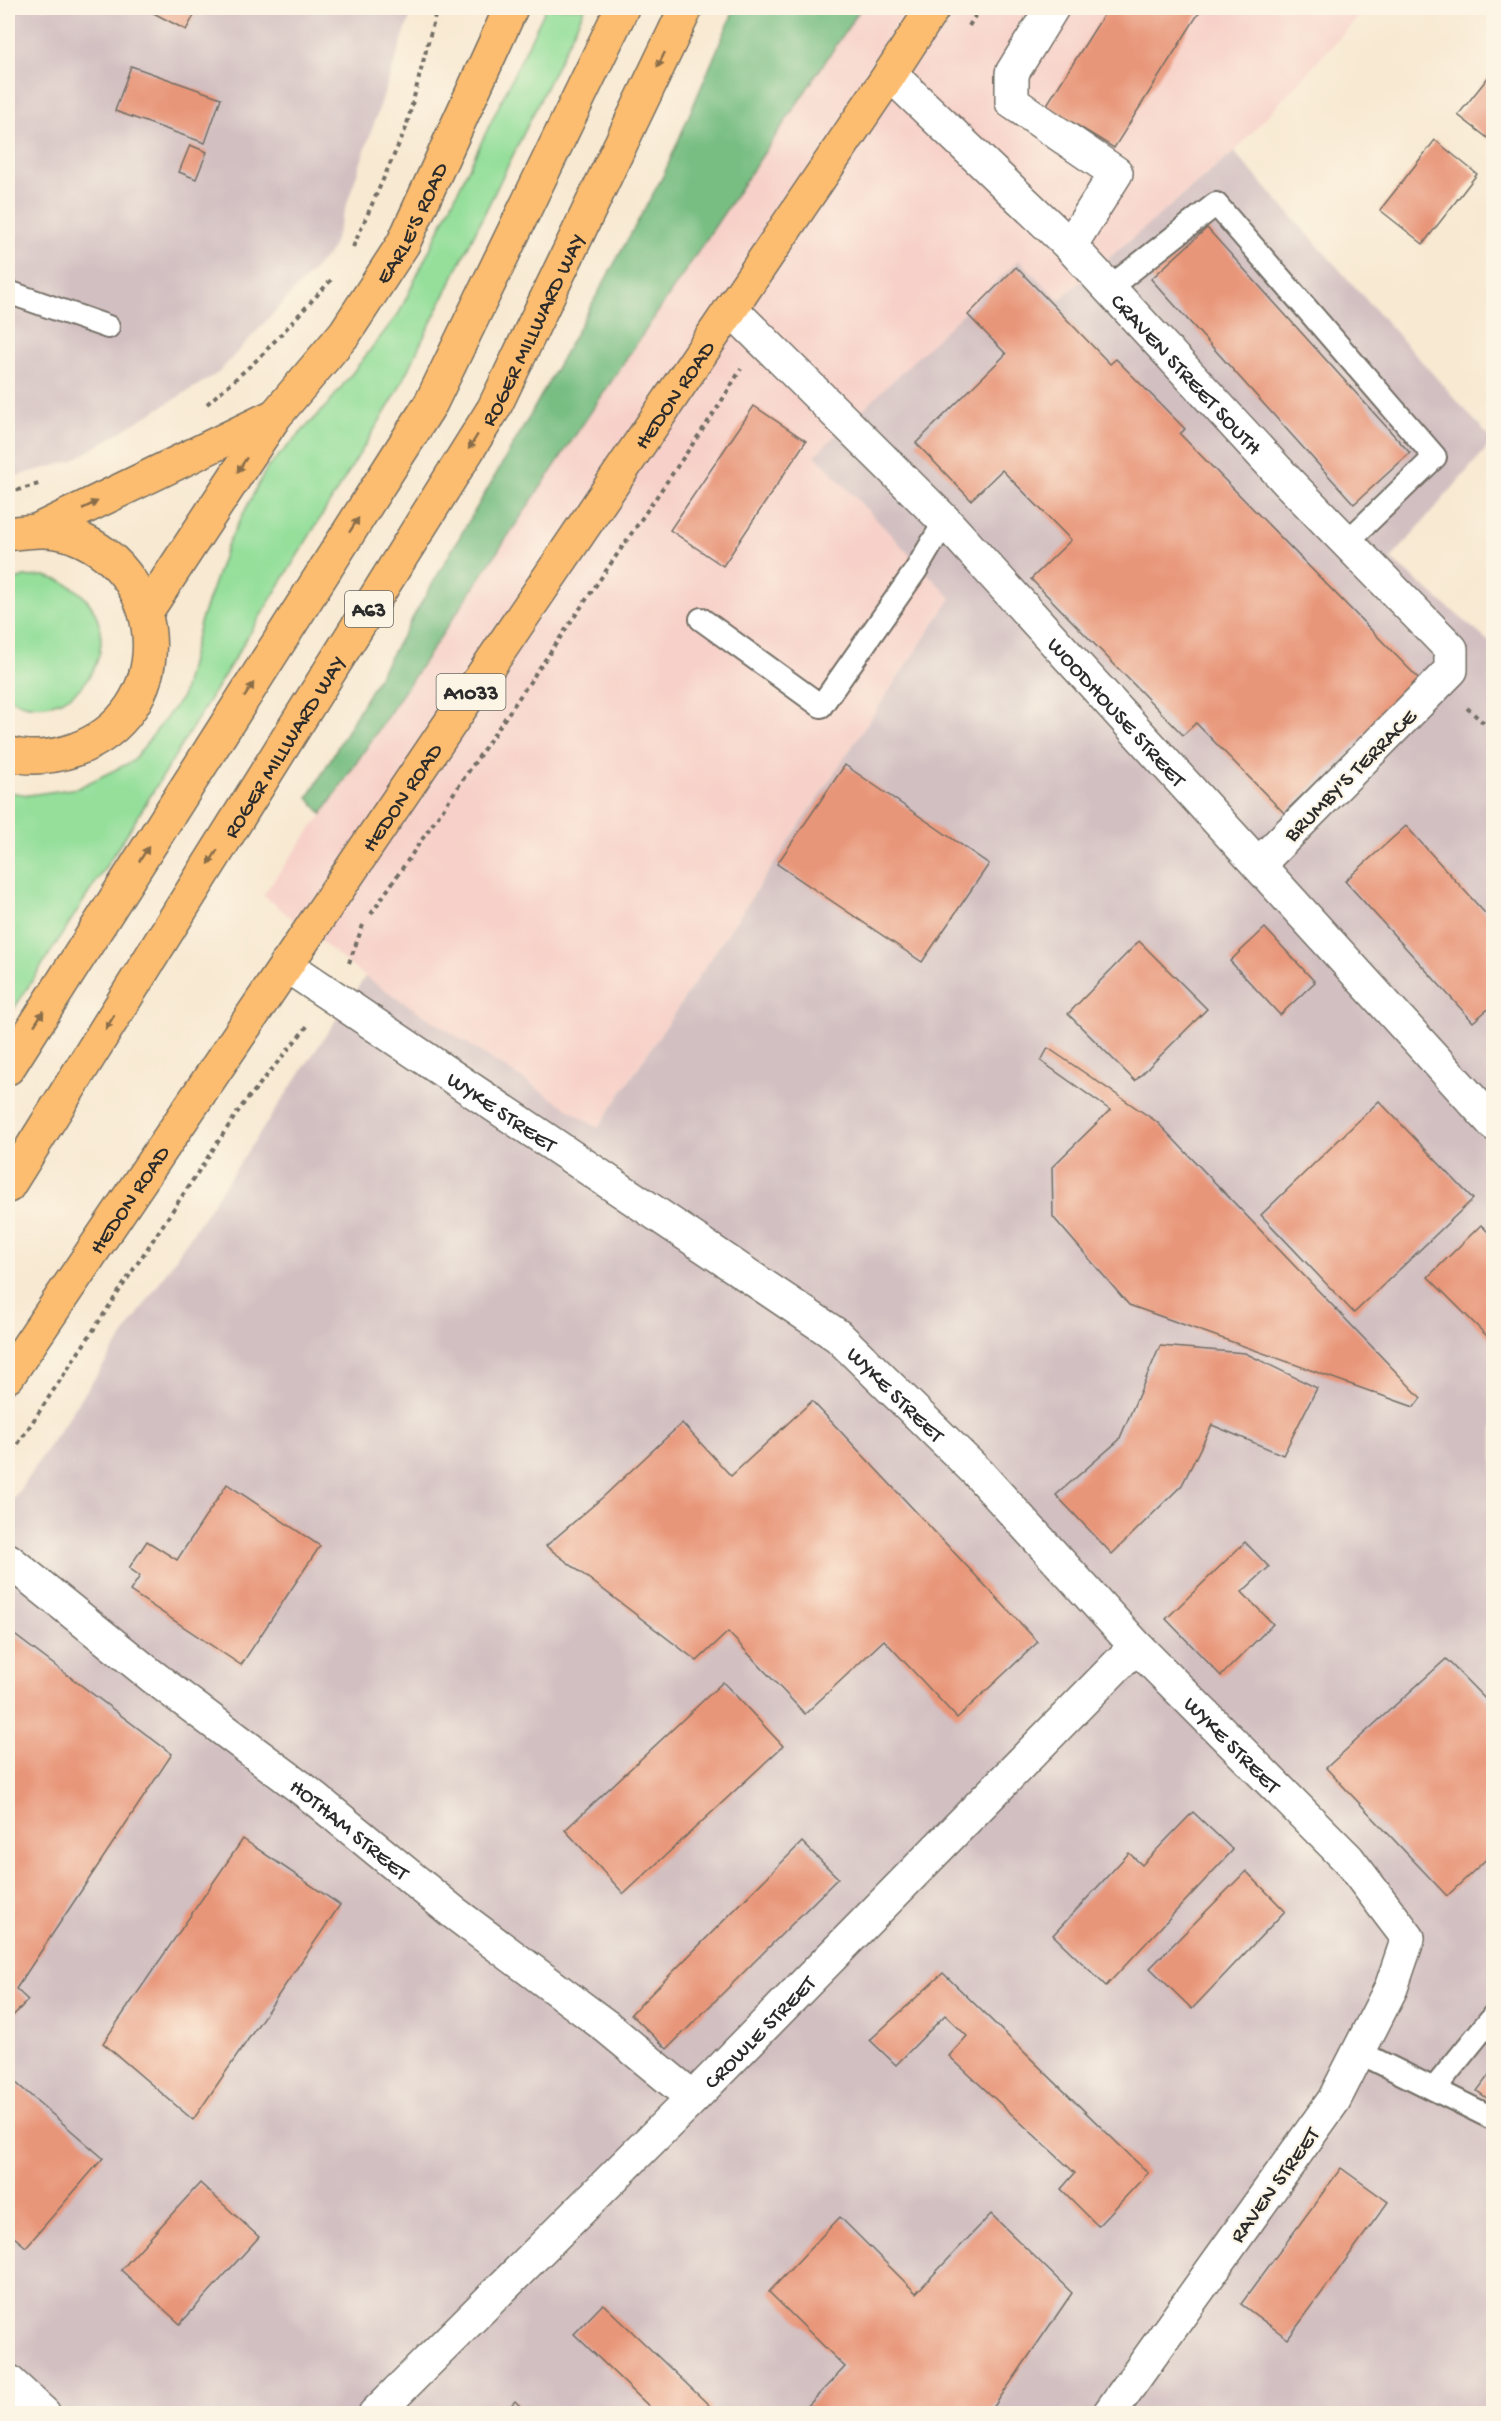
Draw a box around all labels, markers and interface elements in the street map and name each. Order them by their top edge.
one-way arrow [656,52,665,69]
street label: EARLE'S ROAD [371,159,456,290]
street label: ROGER MILLWARD WAY [477,230,593,432]
street label: CRAVEN STREET SOUTH [1103,290,1266,462]
street label: HEDON ROAD [630,337,723,456]
one-way arrow [467,434,478,451]
one-way arrow [237,457,248,473]
one-way arrow [82,500,99,509]
one-way arrow [348,517,359,533]
road number: A63 [345,591,393,627]
street label: WOODHOUSE STREET [1040,633,1191,795]
street label: ROGER MILLWARD WAY [220,652,353,844]
road number: A1033 [436,674,506,710]
one-way arrow [243,681,254,698]
street label: BRUMBY'S TERRACE [1279,704,1425,849]
street label: HEDON ROAD [358,739,450,858]
one-way arrow [138,846,149,862]
one-way arrow [208,849,219,865]
one-way arrow [33,1010,44,1026]
one-way arrow [105,1014,116,1030]
street label: WYKE STREET [441,1068,561,1161]
street label: HEDON ROAD [85,1141,178,1260]
street label: WYKE STREET [840,1343,949,1451]
street label: WYKE STREET [1177,1693,1285,1801]
street label: HOTHAM STREET [283,1775,414,1889]
street label: CROWLE STREET [700,1971,824,2096]
street label: RAVEN STREET [1226,2122,1328,2249]

